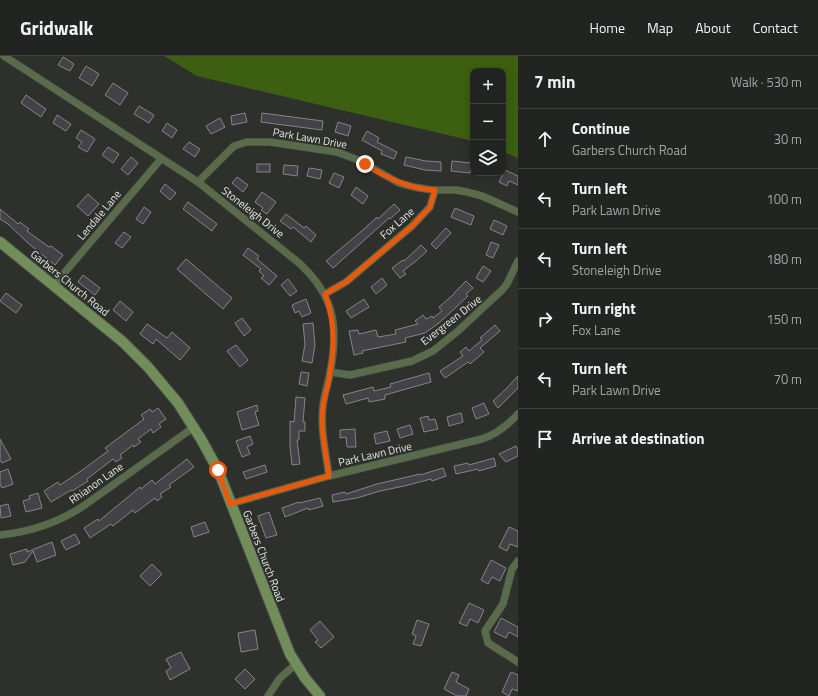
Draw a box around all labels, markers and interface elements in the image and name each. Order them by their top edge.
text: Gridwalk [20,13,93,42]
text: Home [590,17,625,38]
text: Map [647,17,673,38]
text: About [695,17,731,38]
text: Contact [753,17,798,38]
map controls [470,68,506,176]
button: + [470,68,506,104]
text: 7 min [534,69,575,95]
text: Walk · 530 m [731,72,802,92]
button: − [470,104,506,140]
text: Continue [572,117,630,140]
street label: Park Lawn Drive [272,124,349,152]
icon: ahead [534,128,556,150]
text: 30 m [774,129,802,149]
button: layers [470,140,506,176]
text: Garbers Church Road [572,140,687,160]
route end [356,155,374,173]
text: Turn left [572,177,627,200]
street label: Stoneleigh Drive [218,182,288,242]
street label: Lendale Lane [73,186,125,243]
icon: left [534,188,556,210]
text: 100 m [766,189,802,209]
text: Park Lawn Drive [572,200,661,220]
street label: Fox Lane [376,203,418,242]
text: Turn left [572,237,627,260]
street label: Garbers Church Road [27,246,113,320]
icon: left [534,248,556,270]
text: 180 m [766,249,802,269]
text: Stoneleigh Drive [572,260,661,280]
street label: Evergreen Drive [417,291,485,349]
text: Turn right [572,297,636,320]
icon: right [534,308,556,330]
text: 150 m [766,309,802,329]
text: Fox Lane [572,320,620,340]
text: Turn left [572,357,627,380]
icon: left [534,368,556,390]
text: 70 m [774,369,802,389]
text: Park Lawn Drive [572,380,661,400]
text: Arrive at destination [572,427,705,450]
icon: arrive [534,428,556,450]
street label: Park Lawn Drive [337,438,414,470]
street label: Rhianon Lane [66,458,127,508]
route start [209,461,227,479]
street label: Garbers Church Road [239,508,289,604]

